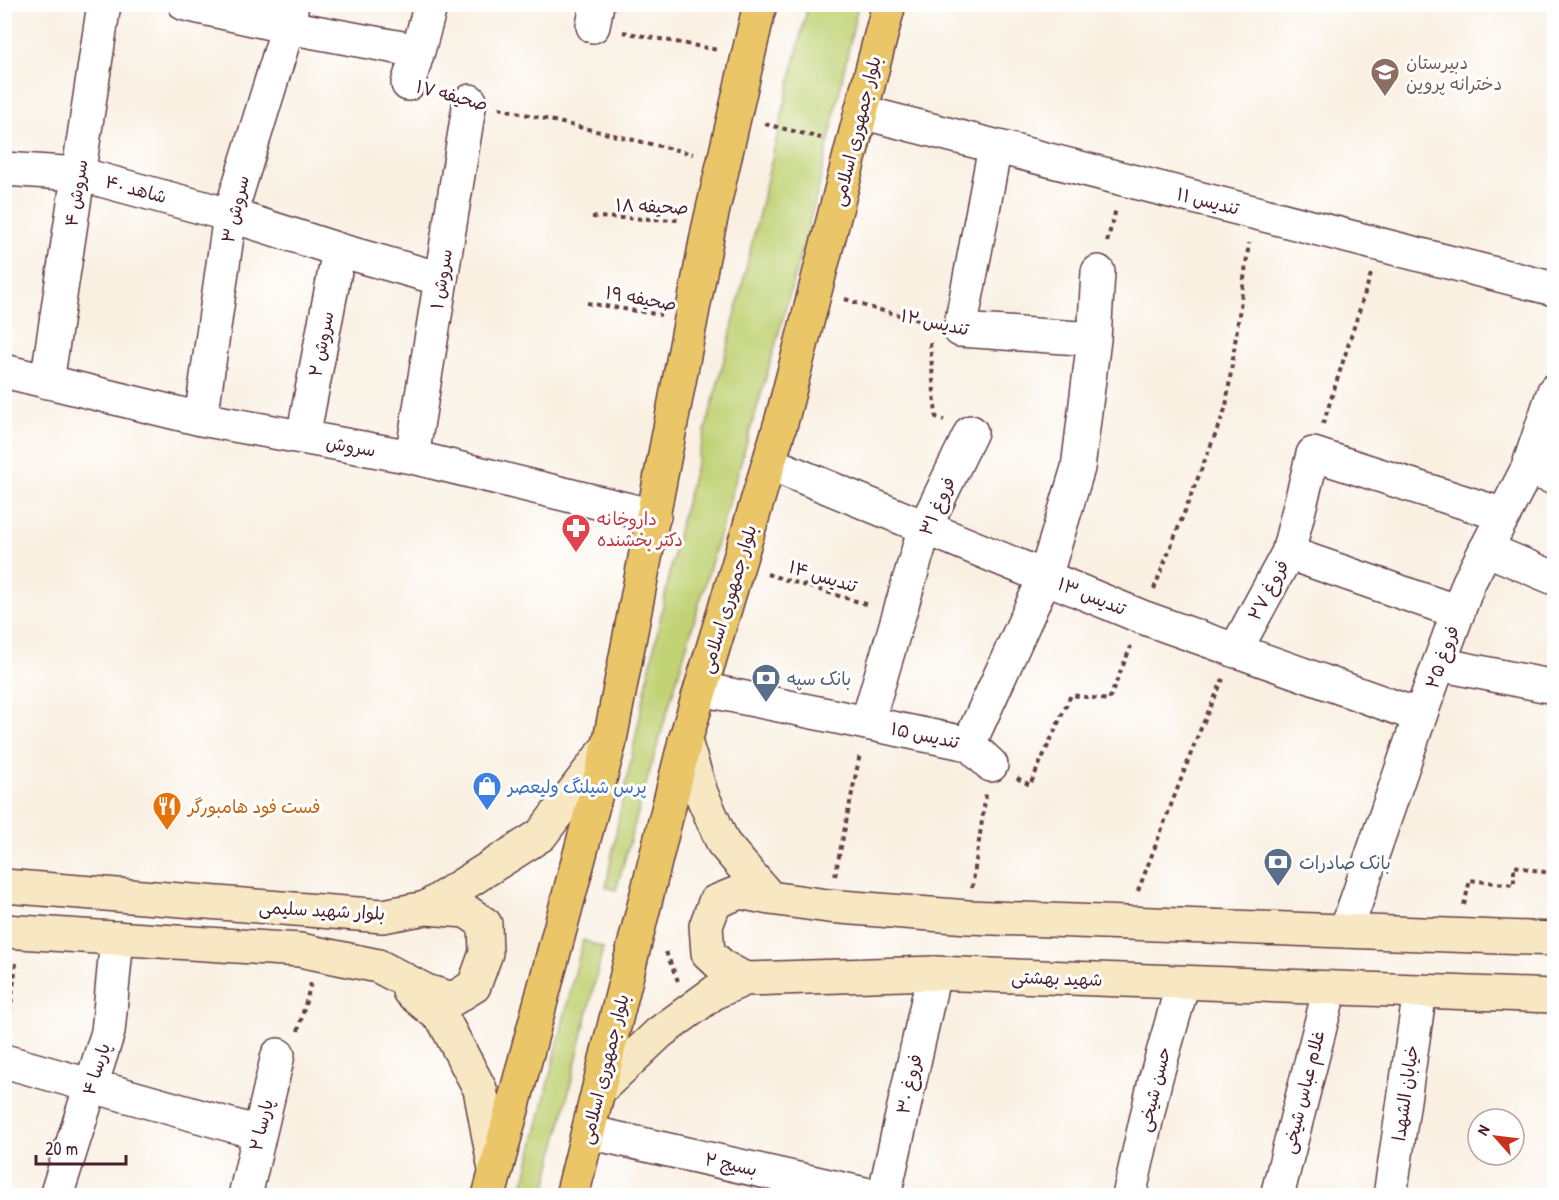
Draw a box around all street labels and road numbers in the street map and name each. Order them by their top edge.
street label: بلوار جمهوری اسلامی [825,53,887,209]
street label: صحیفه ۱۷ [413,73,491,117]
street label: سروش ۴ [58,158,94,228]
street label: شاهد ۴۰ [102,169,170,209]
street label: سروش ۳ [215,173,255,245]
street label: تندیس ۱۱ [1174,181,1243,221]
street label: صحیفه ۱۸ [615,192,689,220]
street label: سروش ۱ [424,247,458,311]
street label: صحیفه ۱۹ [603,279,679,317]
street label: تندیس ۱۲ [899,303,972,342]
street label: سروش ۲ [302,309,340,379]
street label: سروش [324,429,378,463]
street label: فروغ ۳۱ [913,473,961,539]
street label: بلوار جمهوری اسلامی [694,522,762,676]
street label: تندیس ۱۴ [786,554,861,598]
street label: فروغ ۲۷ [1242,555,1294,625]
street label: تندیس ۱۳ [1054,571,1131,621]
street label: فروغ ۲۵ [1419,622,1465,692]
street label: تندیس ۱۵ [888,716,962,755]
street label: بلوار شهید سلیمی [258,894,386,926]
street label: شهید بهشتی [1011,964,1103,992]
street label: بلوار جمهوری اسلامی [573,991,635,1147]
street label: غلام عباس شیخی [1276,1028,1332,1157]
street label: پارسا ۴ [76,1040,116,1098]
street label: خیابان الشهدا [1386,1043,1424,1143]
street label: حسن شیخی [1131,1044,1177,1134]
street label: فروغ ۳۰ [890,1051,928,1117]
street label: پارسا ۲ [243,1097,279,1153]
street label: بسیج ۲ [703,1146,759,1182]

